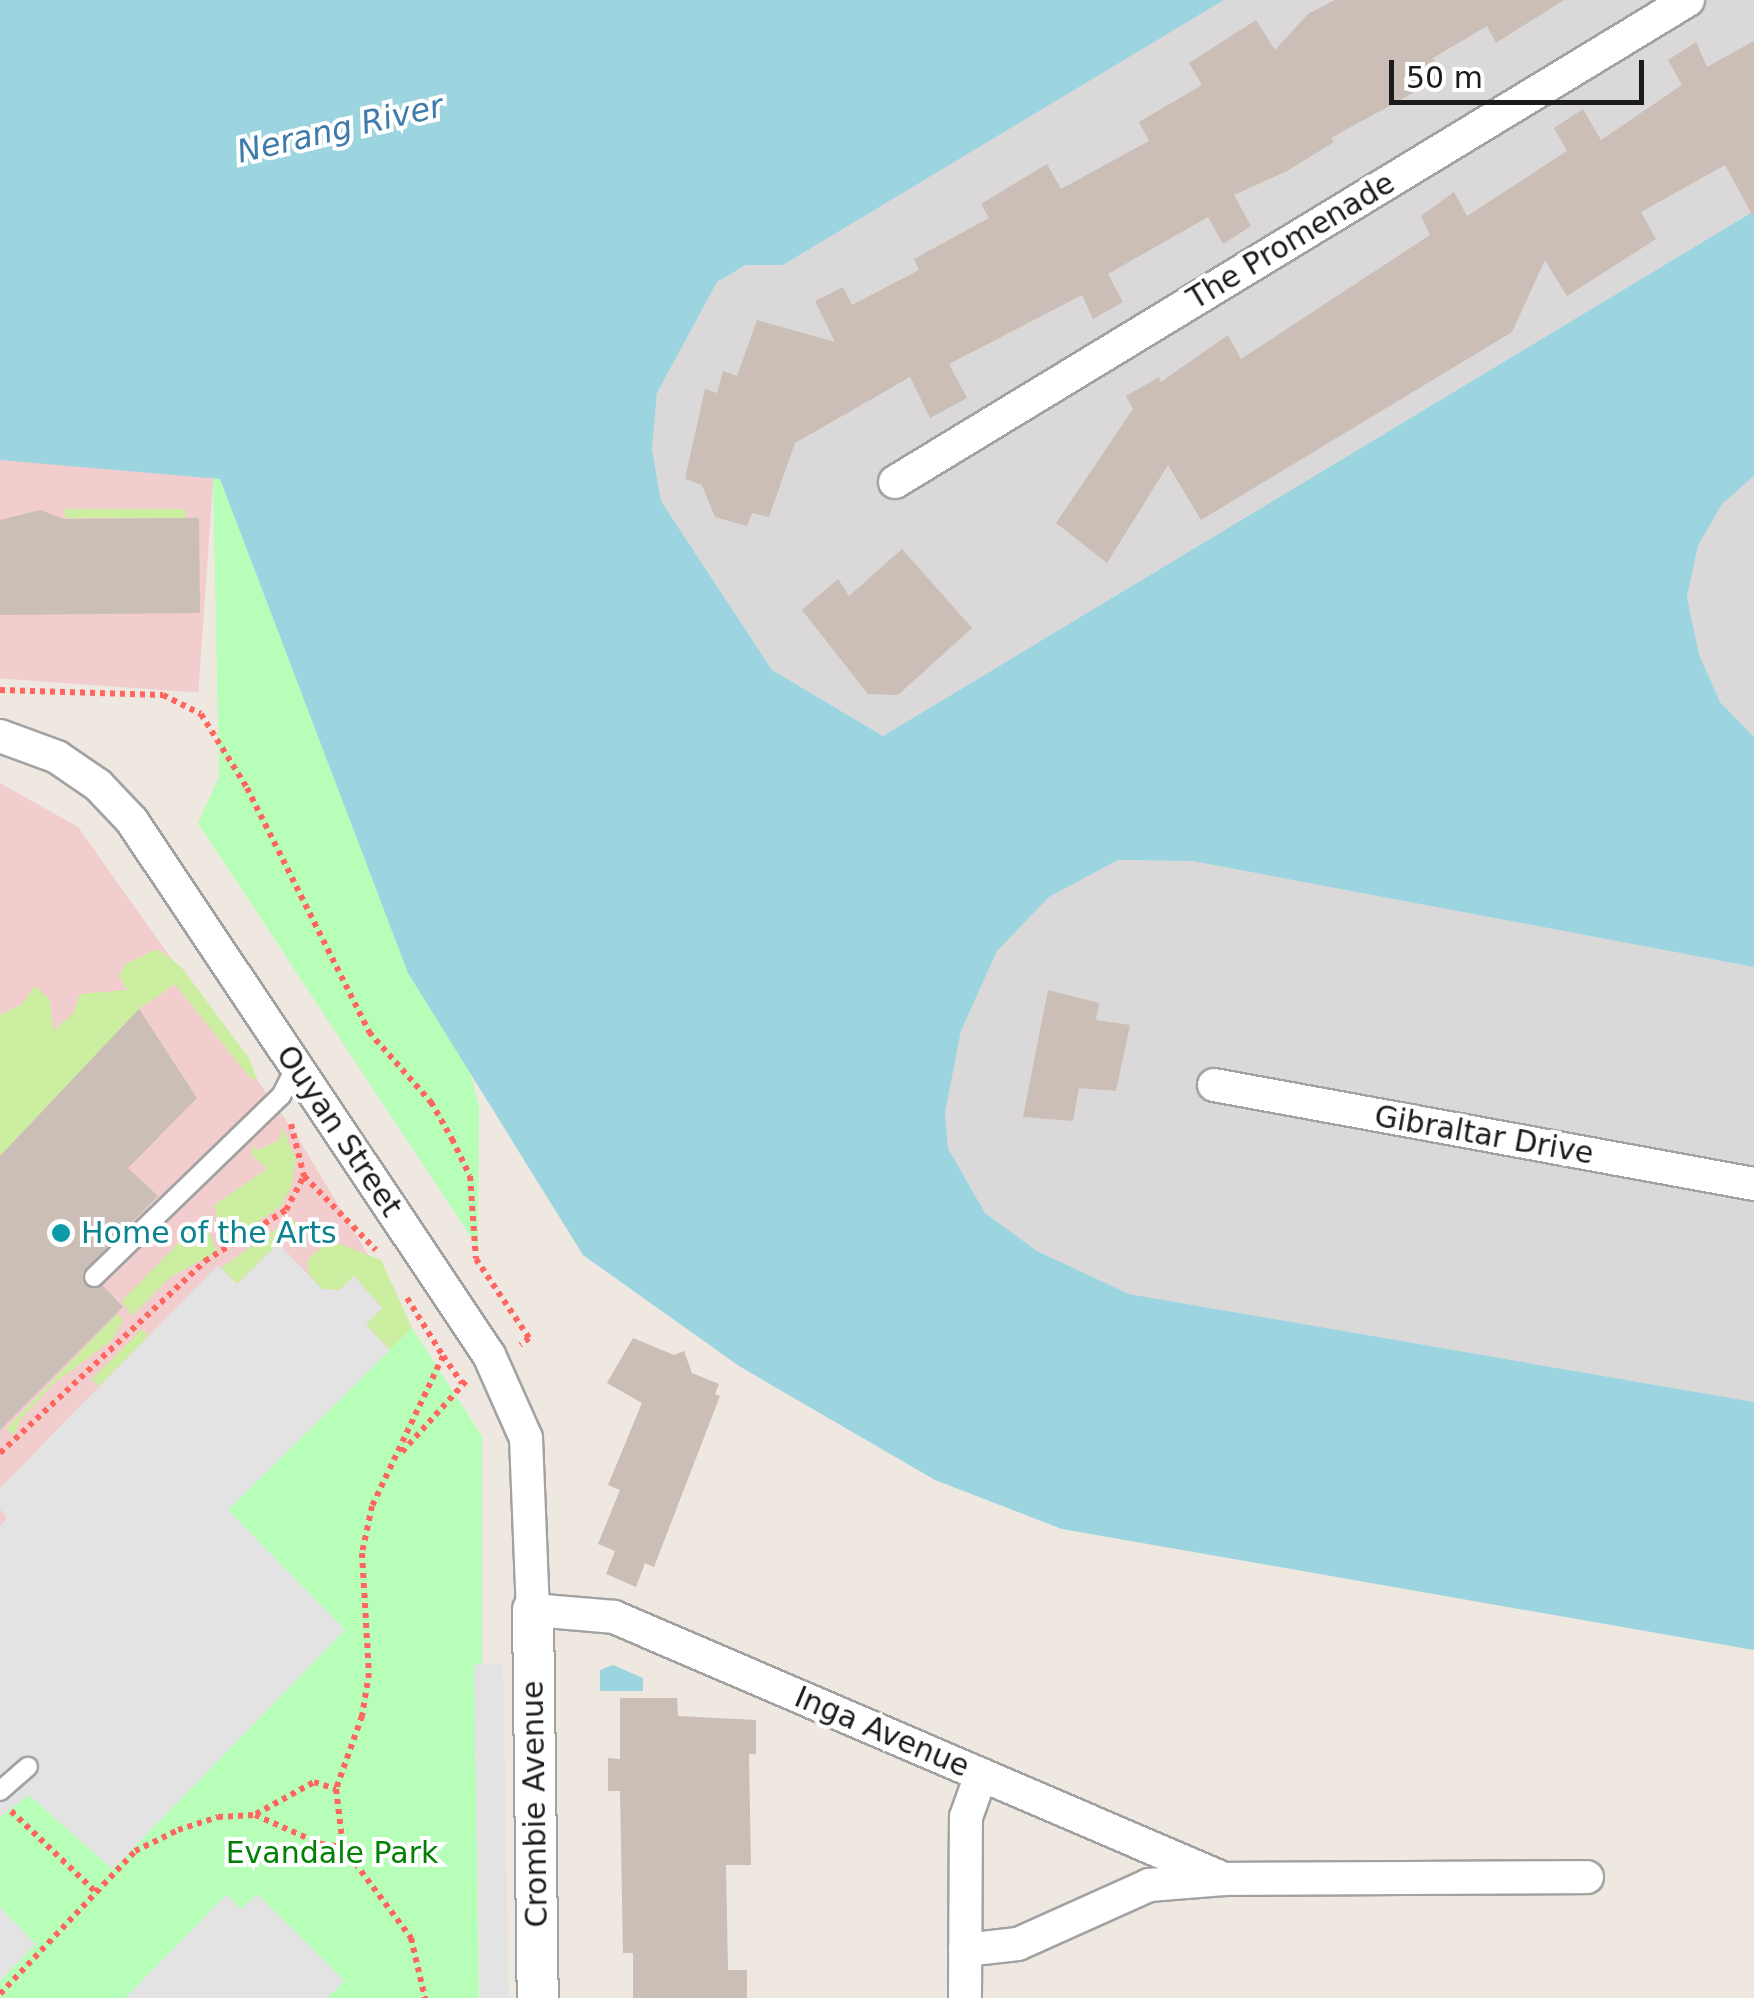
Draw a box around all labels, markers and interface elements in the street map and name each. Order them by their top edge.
scale bar [1394,40,1649,102]
text: 50 m [1406,60,1483,95]
water label: Nerang River [233,87,447,171]
street label: The Promenade [1181,165,1401,317]
street label: Ouyan Street [269,1039,409,1223]
street label: Gibraltar Drive [1372,1098,1596,1172]
place label: Home of the Arts [81,1215,337,1251]
marker: Home of the Arts [50,1222,72,1244]
street label: Inga Avenue [789,1679,975,1785]
street label: Crombie Avenue [515,1680,555,1928]
park label: Evandale Park [226,1835,438,1871]

